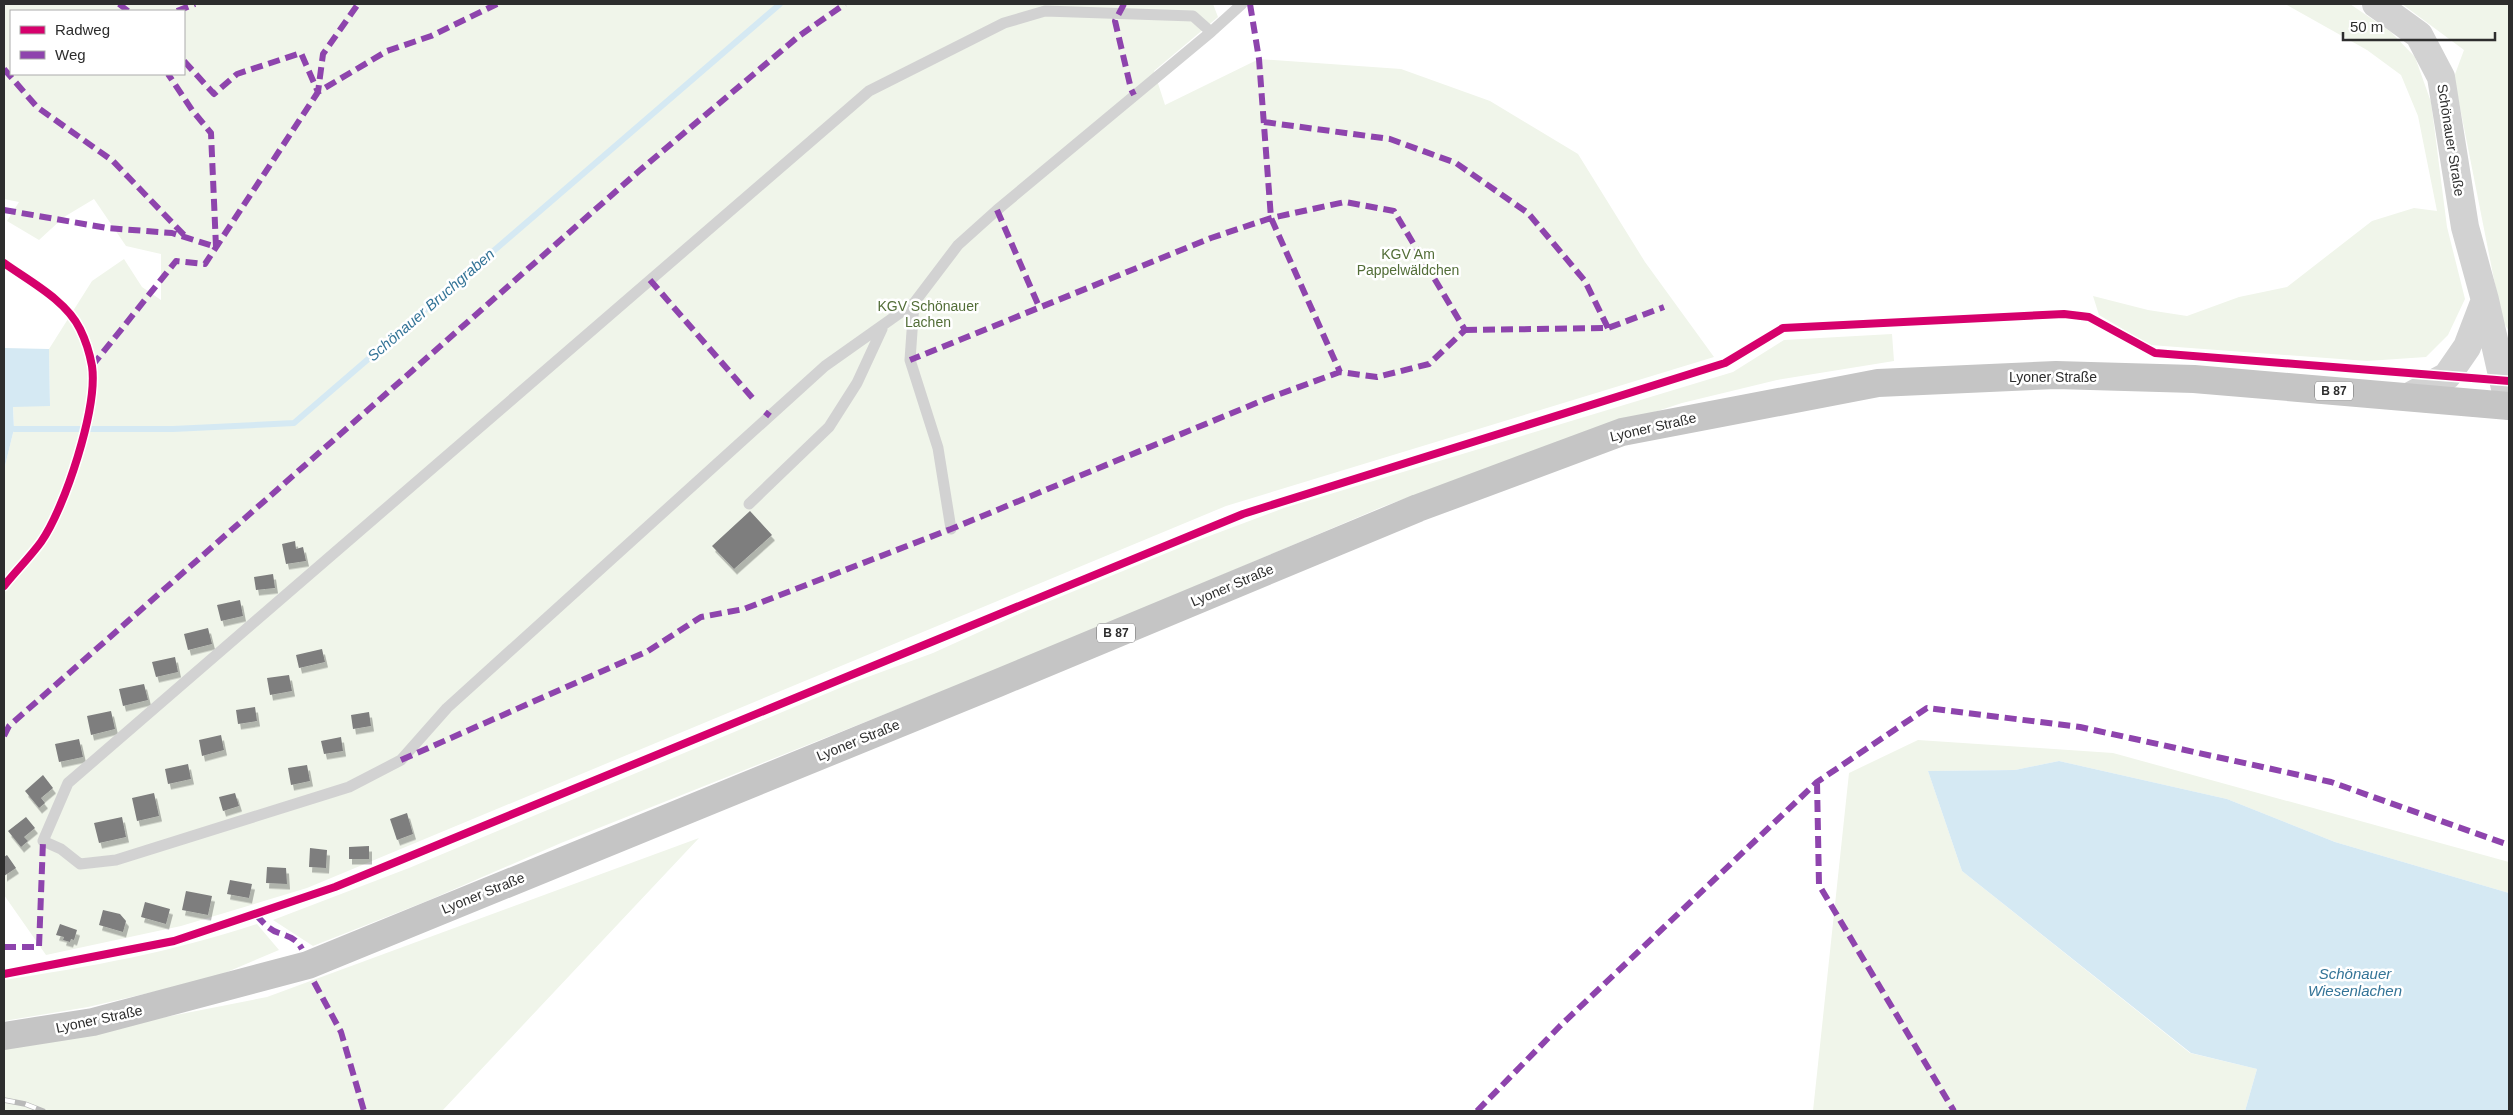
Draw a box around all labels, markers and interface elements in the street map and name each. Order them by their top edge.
legend [10,10,185,75]
scale bar [2343,10,2496,42]
text: 50 m [2350,18,2383,35]
text: Radweg [55,21,110,38]
text: Weg [55,46,86,63]
street label: Schönauer Straße [2434,83,2468,198]
water label: Schönauer Bruchgraben [364,245,498,364]
park label: KGV Am Pappelwäldchen [1357,246,1459,278]
park label: KGV Schönauer Lachen [877,298,979,330]
street label: Lyoner Straße [2009,369,2097,385]
road number: B 87 [2315,382,2353,401]
street label: Lyoner Straße [1608,409,1698,445]
street label: Lyoner Straße [1188,560,1276,610]
road number: B 87 [1097,624,1135,642]
street label: Lyoner Straße [814,716,902,764]
street label: Lyoner Straße [439,869,527,917]
water label: Schönauer Wiesenlachen [2308,965,2402,999]
street label: Lyoner Straße [54,1002,144,1036]

